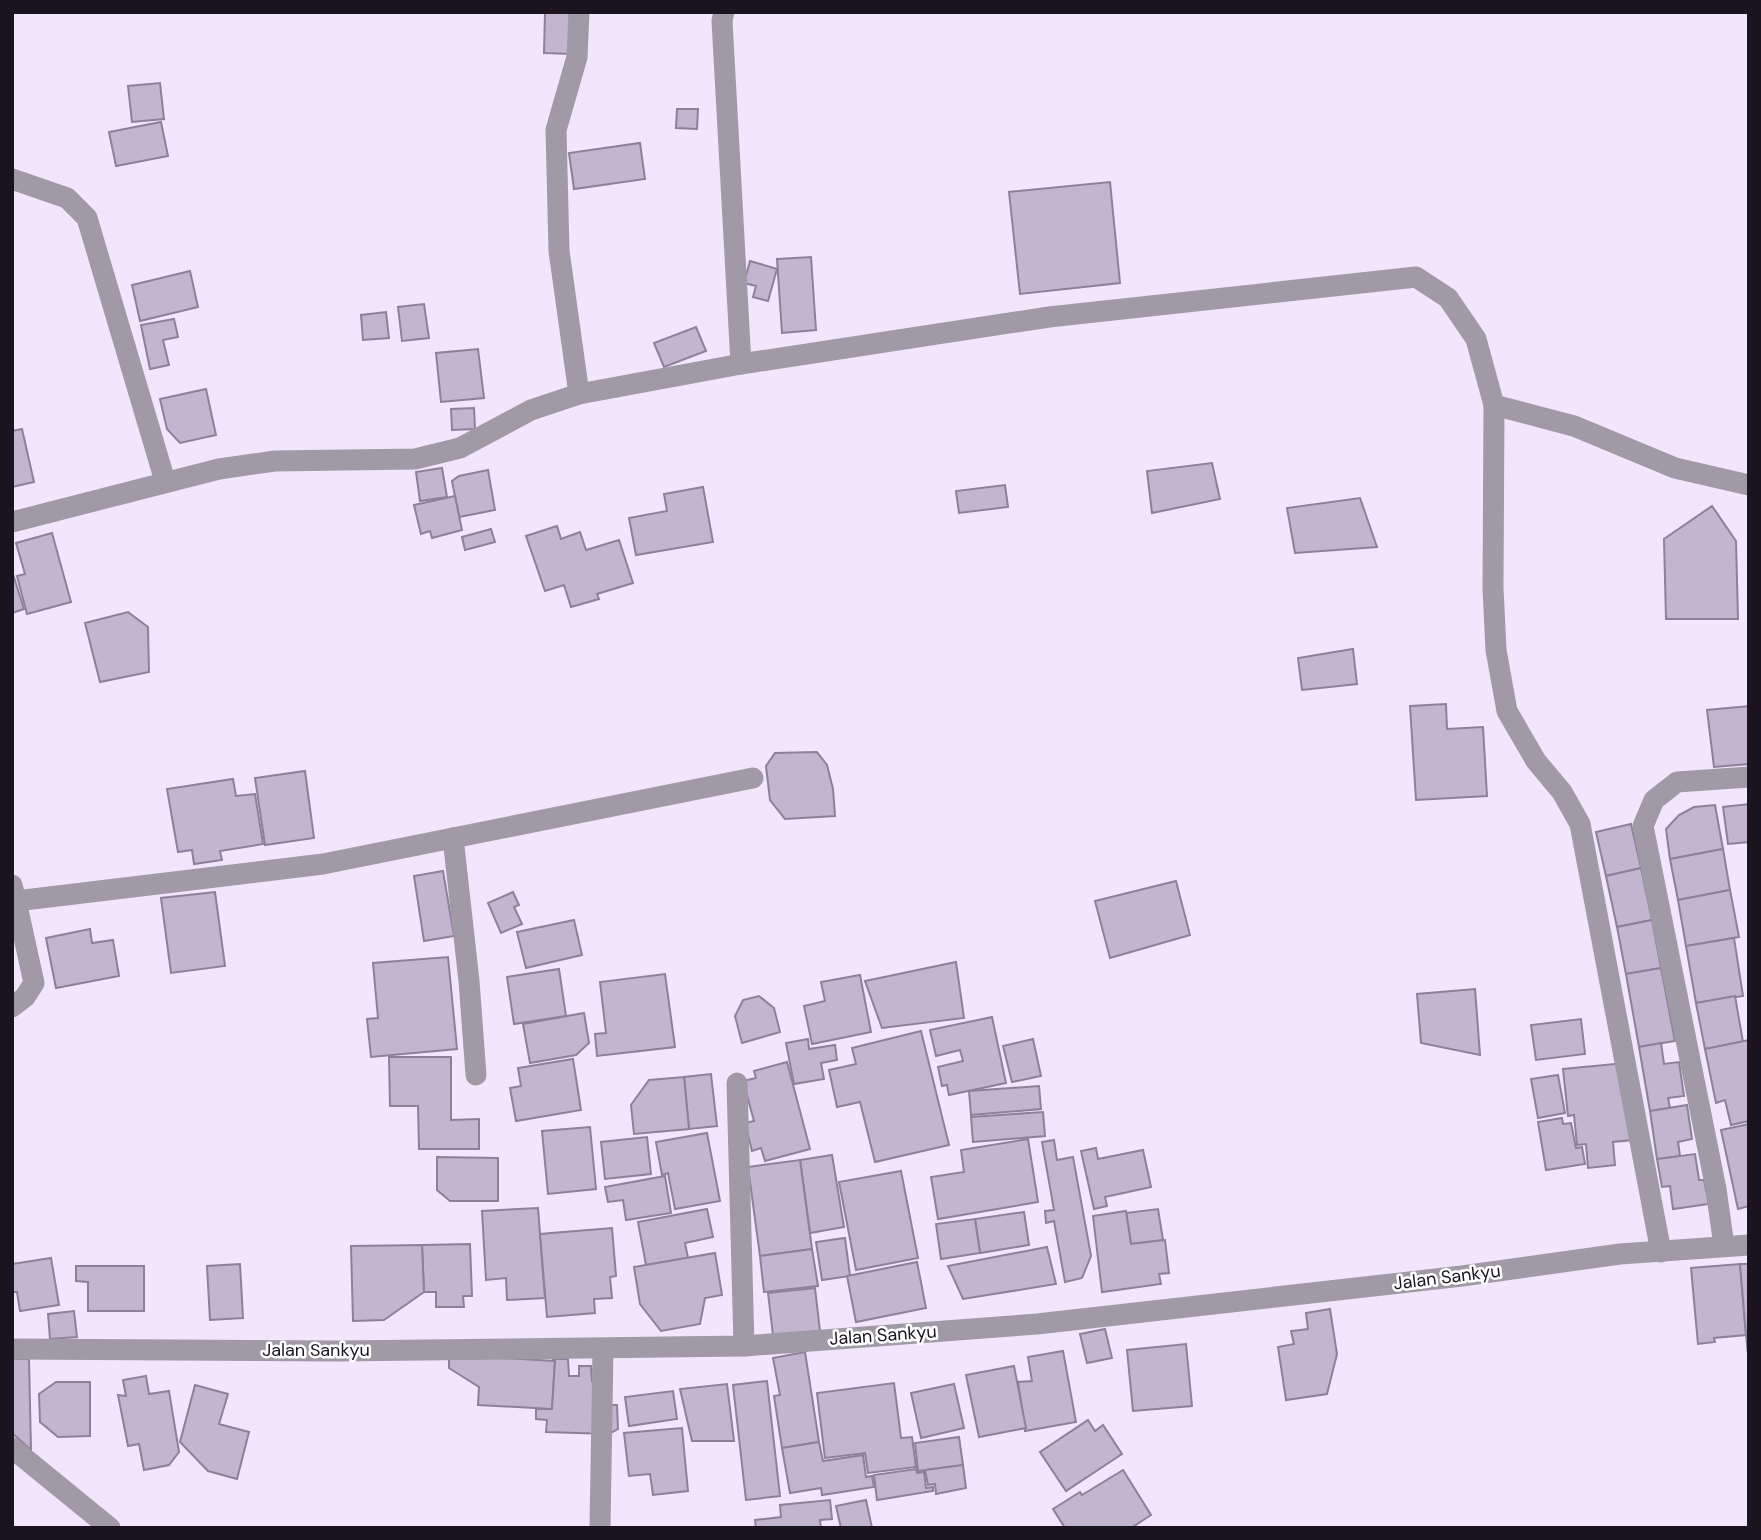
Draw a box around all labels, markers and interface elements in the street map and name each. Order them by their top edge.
street label: Jalan Sankyu [1392,1259,1502,1295]
street label: Jalan Sankyu [828,1319,938,1351]
street label: Jalan Sankyu [262,1338,370,1362]

